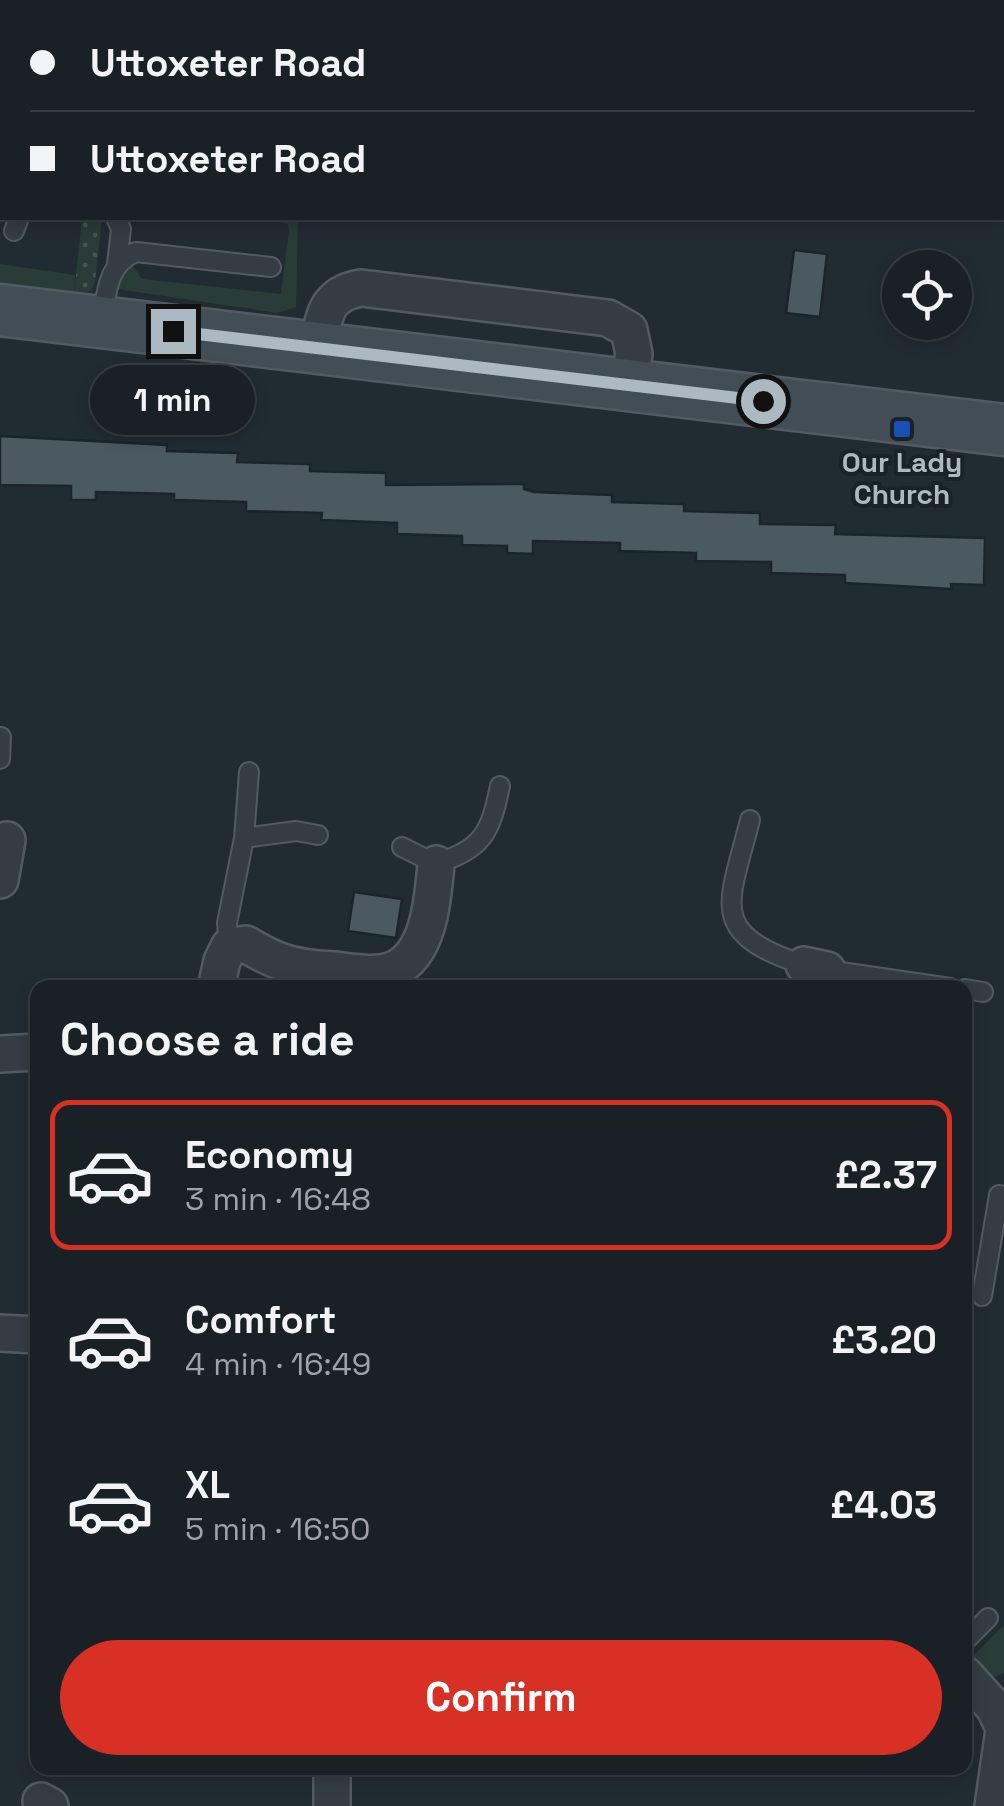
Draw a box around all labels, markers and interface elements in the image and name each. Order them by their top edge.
text: Uttoxeter Road [90,39,366,87]
text: Uttoxeter Road [90,135,366,183]
map controls [882,250,972,340]
button: locate [882,250,972,340]
route end [151,309,196,354]
callout: 1 min [90,366,256,436]
route start [741,379,786,424]
text: 1 min [133,380,212,420]
marker: Our Lady Church [891,418,913,440]
place label: Our Lady Church [842,444,962,512]
text: Choose a ride [60,1011,355,1068]
icon: car [65,1130,155,1220]
text: Economy [185,1131,354,1179]
text: £2.37 [835,1151,937,1199]
text: 3 min · 16:48 [185,1179,371,1219]
icon: car [65,1295,155,1385]
text: Comfort [185,1296,336,1344]
text: £3.20 [831,1316,937,1364]
text: 4 min · 16:49 [185,1344,371,1384]
icon: car [65,1460,155,1550]
text: XL [185,1461,230,1509]
text: £4.03 [830,1481,937,1529]
text: 5 min · 16:50 [185,1509,371,1549]
button: Confirm [60,1640,942,1755]

